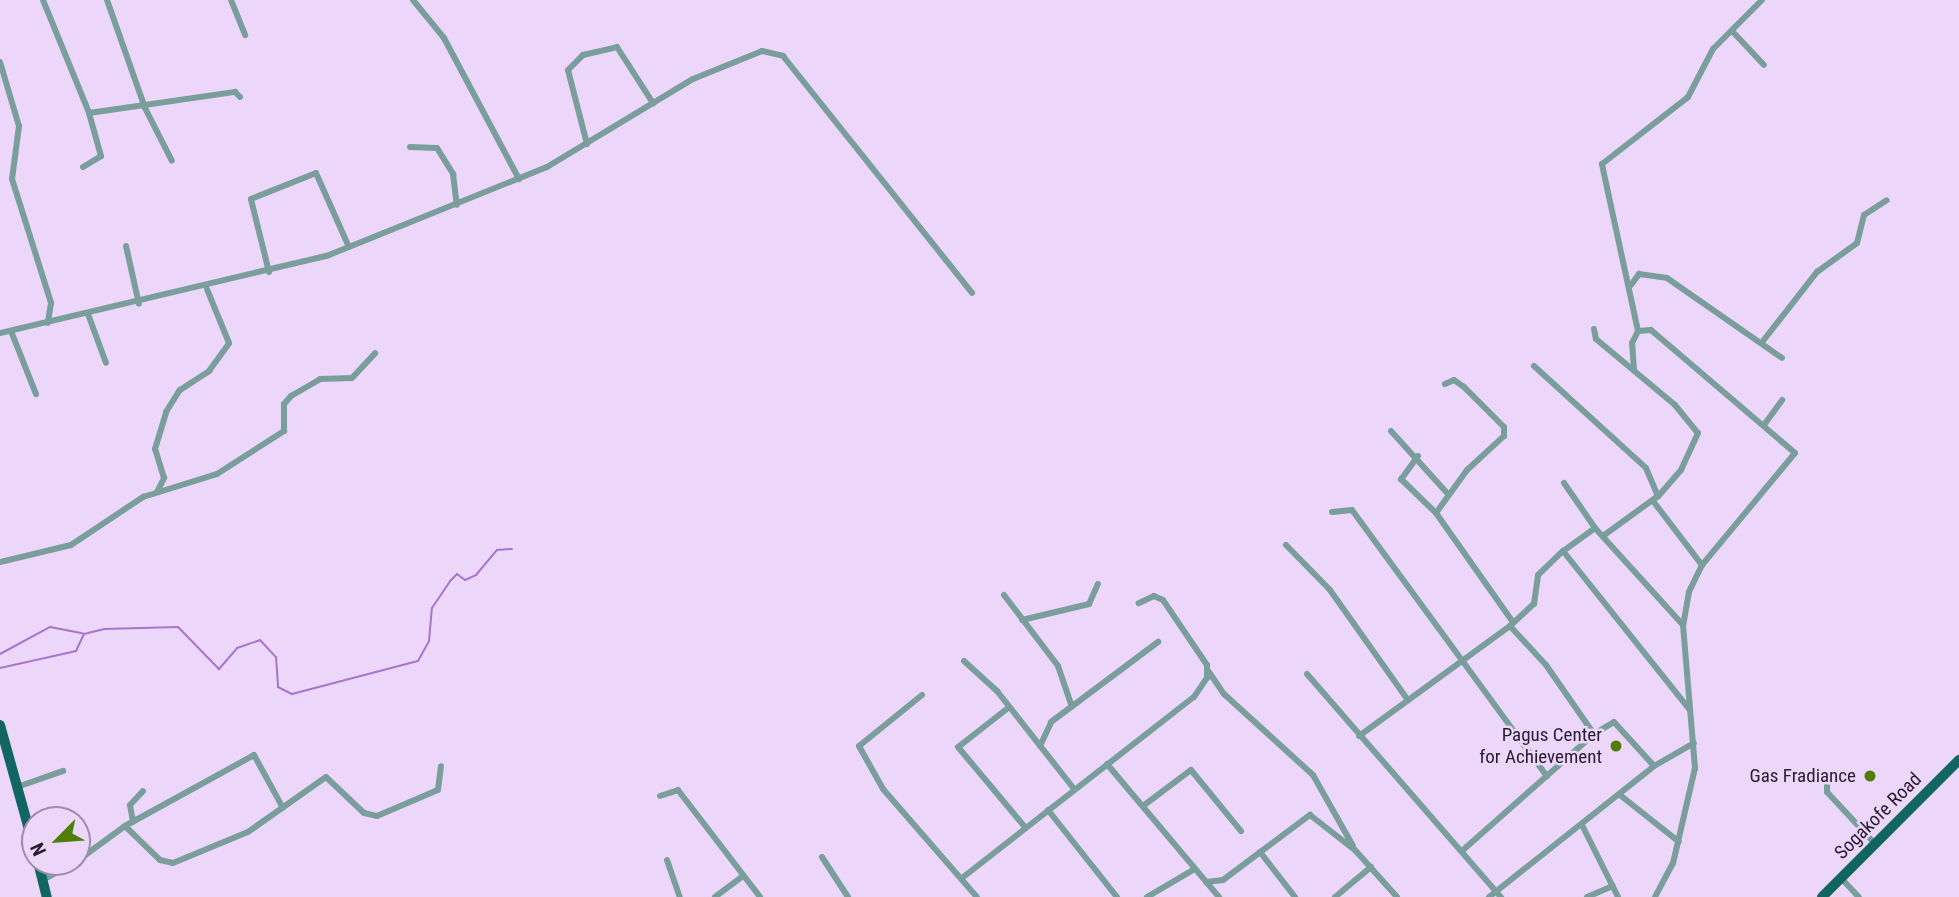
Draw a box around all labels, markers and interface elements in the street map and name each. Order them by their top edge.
place label: Pagus Center for Achievement [1479,724,1602,768]
marker: Pagus Center for Achievement [1608,738,1624,754]
place label: Gas Fradiance [1749,765,1856,787]
street label: Sogakofe Road [1830,768,1926,864]
marker: Gas Fradiance [1862,768,1878,784]
north arrow [21,806,91,876]
text: N [25,839,51,859]

